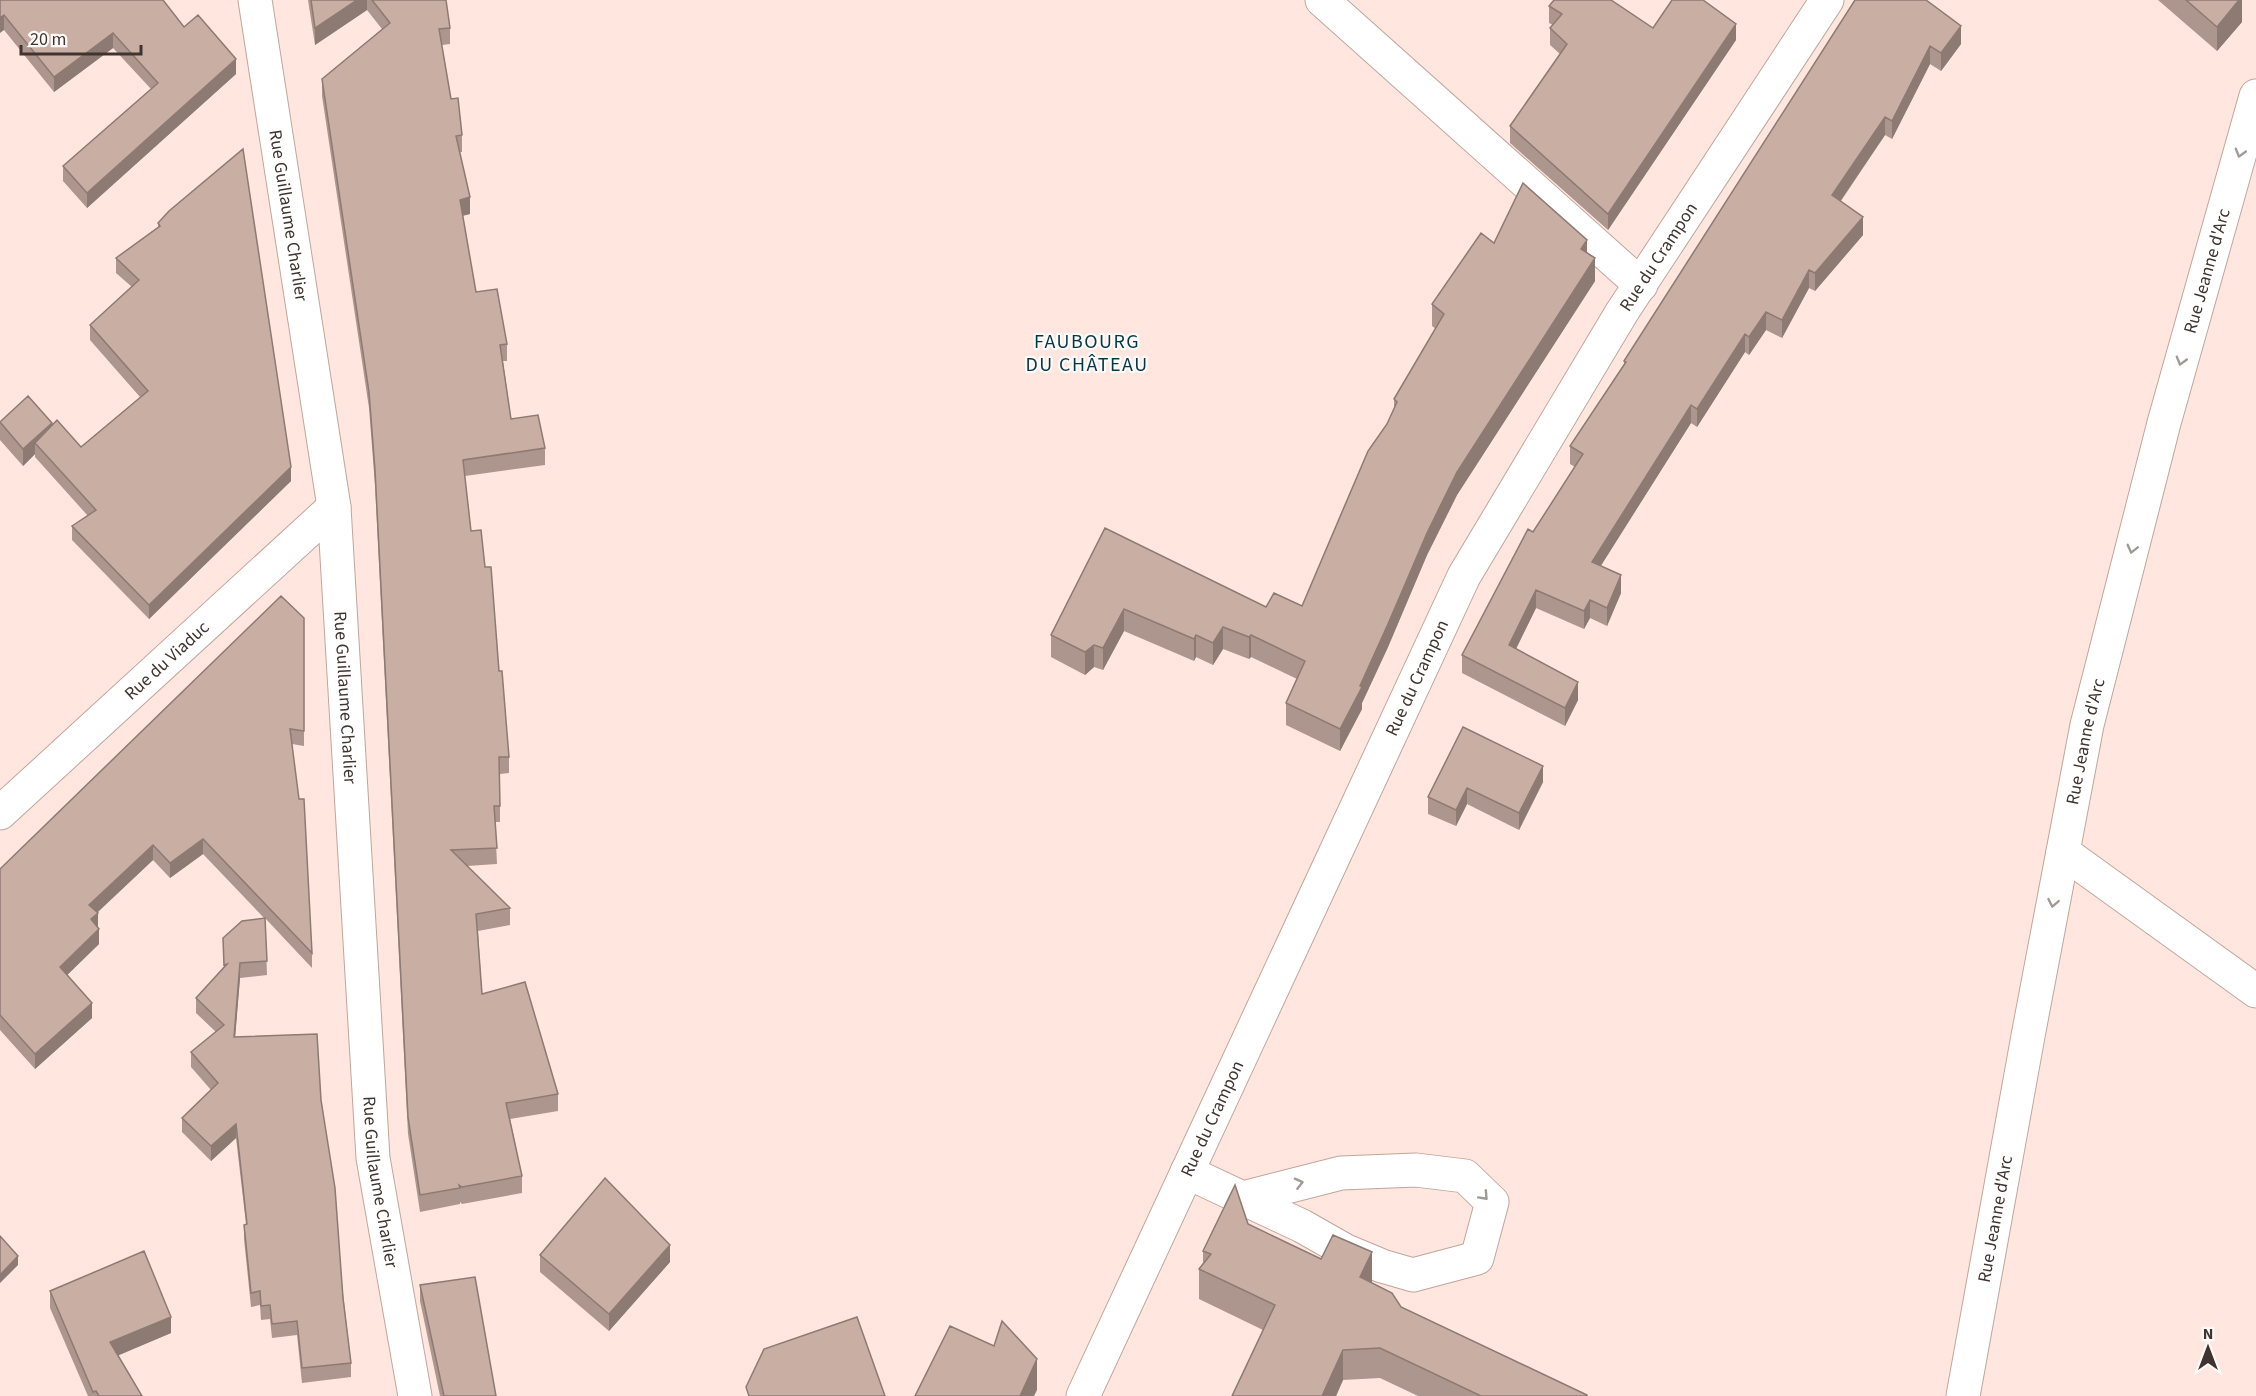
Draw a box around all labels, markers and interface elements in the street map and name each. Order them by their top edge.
scale bar [21,18,141,56]
text: 20 m [30,27,66,52]
street label: Rue Guillaume Charlier [262,128,314,304]
one-way arrow [2235,147,2247,158]
street label: Rue du Crampon [1614,198,1704,316]
street label: Rue Jeanne d'Arc [2178,206,2237,336]
district label: FAUBOURG DU CHÂTEAU [1025,328,1149,379]
one-way arrow [2176,355,2188,365]
one-way arrow [2126,544,2139,554]
street label: Rue Guillaume Charlier [327,610,363,785]
street label: Rue du Viaduc [119,615,215,706]
street label: Rue du Crampon [1379,616,1455,740]
street label: Rue Jeanne d'Arc [2060,675,2111,807]
one-way arrow [2047,898,2060,908]
street label: Rue du Crampon [1175,1056,1250,1181]
street label: Rue Guillaume Charlier [356,1096,404,1271]
street label: Rue Jeanne d'Arc [1972,1153,2019,1285]
one-way arrow [1294,1178,1304,1191]
one-way arrow [1477,1189,1488,1199]
north arrow [2178,1318,2238,1378]
text: N [2203,1323,2213,1345]

